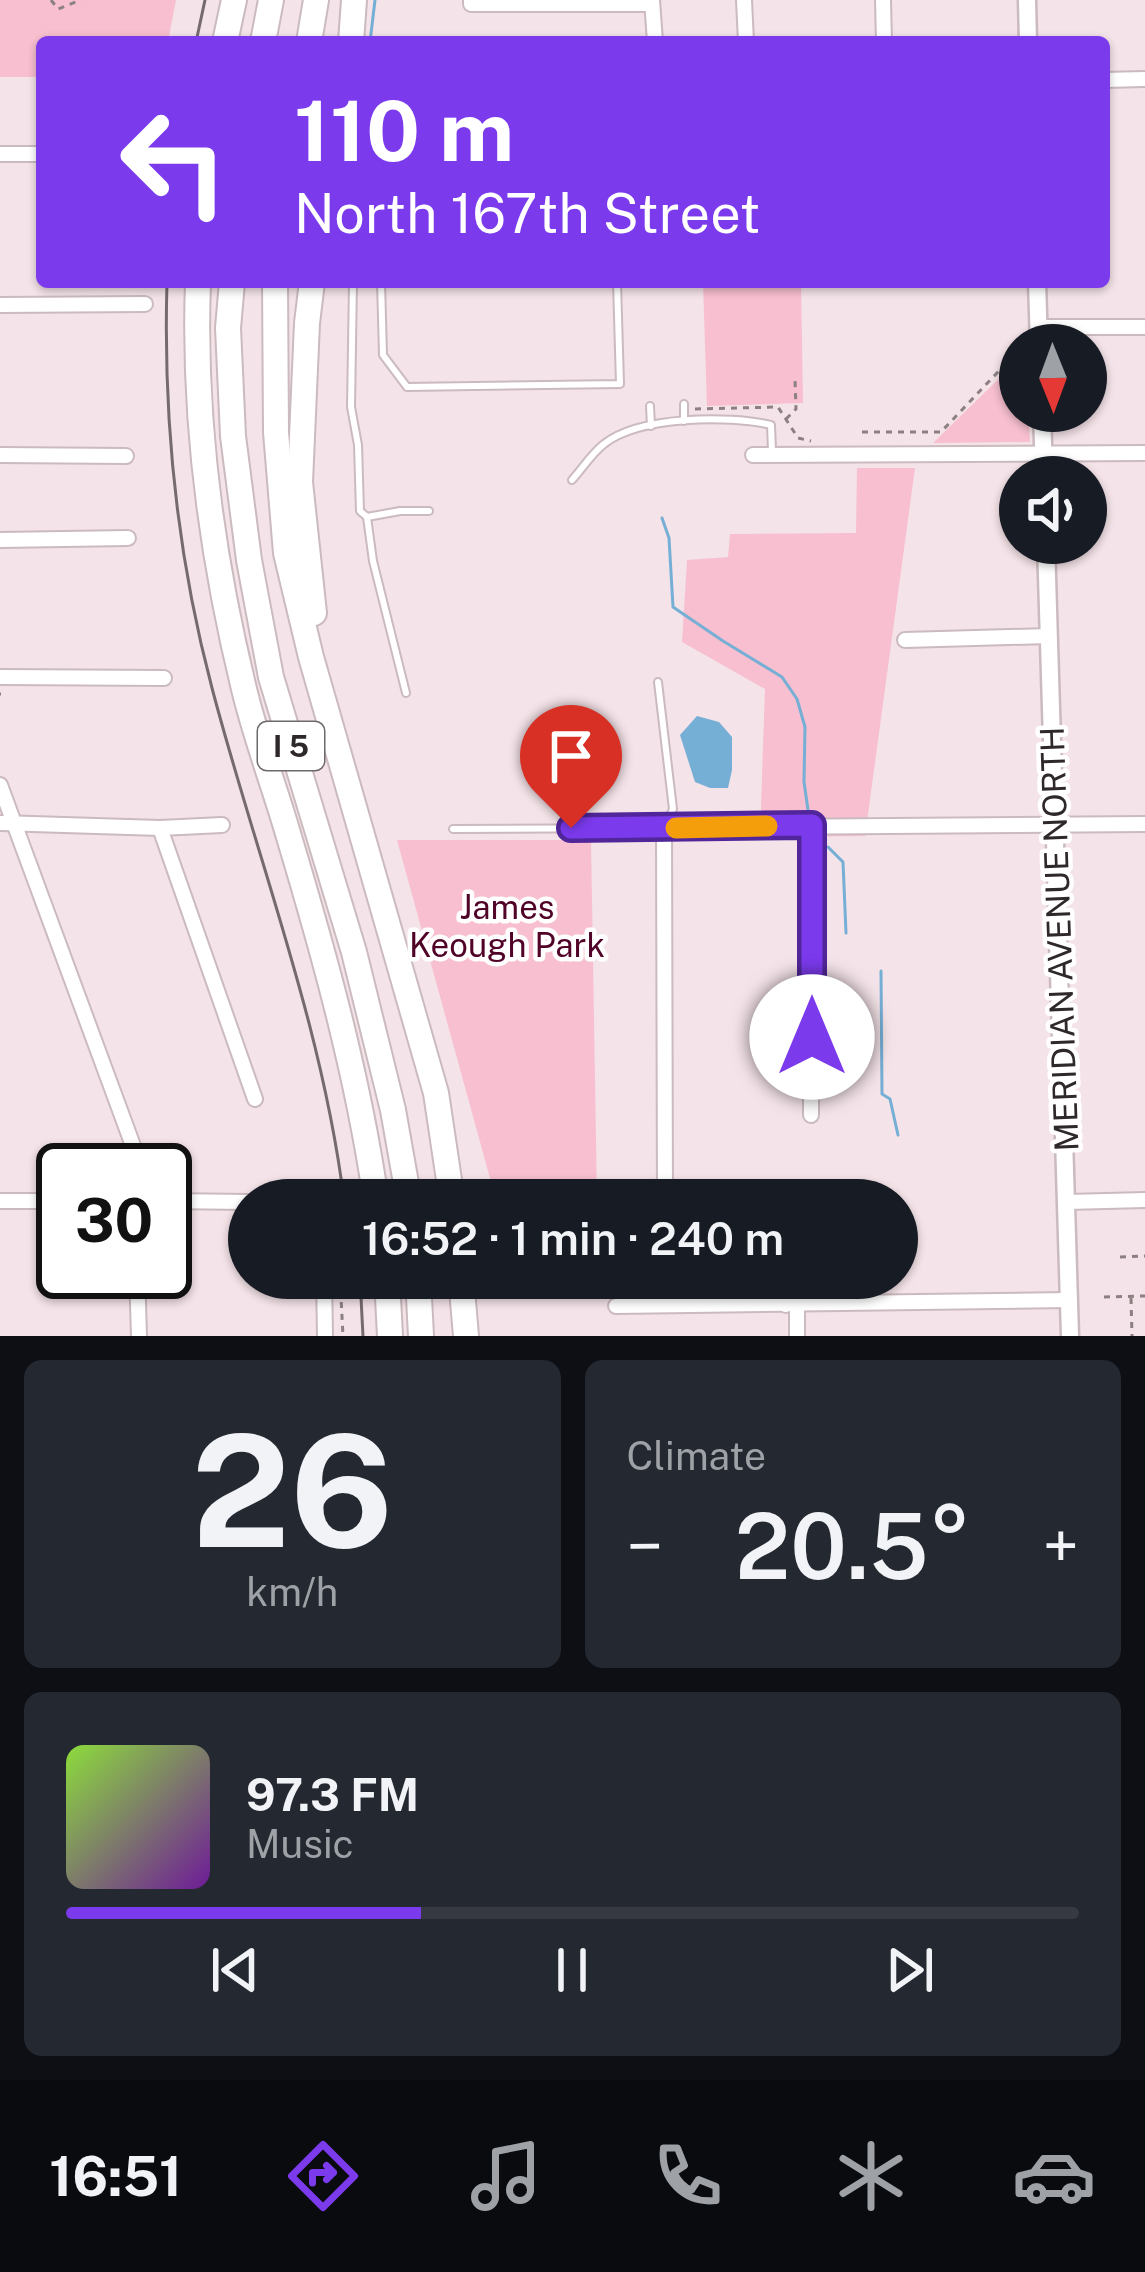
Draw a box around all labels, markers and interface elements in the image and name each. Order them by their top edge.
text: 110 m [294,81,514,180]
icon: left [96,84,252,240]
text: North 167th Street [294,182,760,245]
north arrow [999,324,1107,432]
map controls [999,324,1107,564]
button: sound [999,456,1107,564]
pin [520,705,622,828]
road number: I 5 [258,722,324,770]
icon: arrive [538,723,604,789]
street label: MERIDIAN AVENUE NORTH [1033,726,1085,1152]
park label: James Keough Park [409,888,605,964]
position arrow [749,974,875,1100]
speed limit sign: 30 [36,1143,192,1299]
text: 16:52 · 1 min · 240 m [362,1212,784,1265]
text: 26 [191,1399,393,1582]
text: Climate [627,1433,766,1479]
text: 20.5° [735,1493,971,1599]
text: − [627,1507,663,1585]
text: + [1042,1507,1079,1585]
text: km/h [246,1569,338,1615]
text: 97.3 FM [246,1768,419,1821]
text: Music [246,1821,354,1867]
icon: previous [202,1937,268,2003]
icon: pause [539,1937,605,2003]
icon: next [877,1937,943,2003]
icon: directions [281,2134,365,2218]
icon: music [464,2134,548,2218]
icon: phone [646,2134,730,2218]
icon: climate [829,2134,913,2218]
icon: car [1012,2134,1096,2218]
text: 16:51 [49,2145,182,2208]

